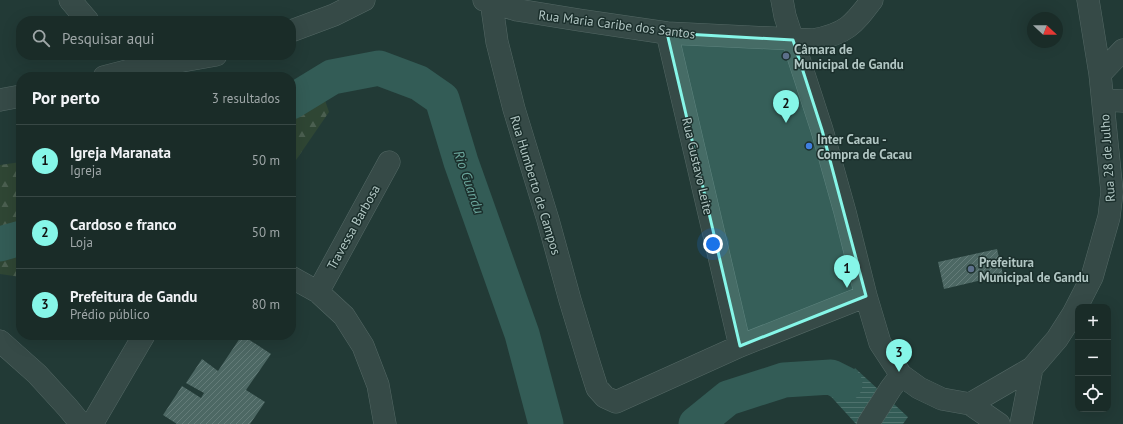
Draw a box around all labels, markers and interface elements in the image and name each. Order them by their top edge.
street label: Rua Maria Caribe dos Santos [538,6,696,43]
north arrow [1027,12,1063,48]
search box [16,16,296,60]
icon: search [30,27,52,49]
text: Pesquisar aqui [62,29,154,48]
place label: Câmara de Municipal de Gandu [794,41,904,73]
marker: Câmara de Municipal de Gandu [781,51,791,61]
text: Por perto [32,87,100,109]
text: 3 resultados [212,90,280,107]
pin: 2 [773,90,799,123]
street label: Rua Humberto de Campos [506,113,565,257]
street label: Rua 28 de Julho [1096,113,1119,202]
street label: Rua Gustavo Leite [678,116,717,216]
place label: Inter Cacau - Compra de Cacau [817,131,912,163]
marker: Inter Cacau - Compra de Cacau [804,141,814,151]
text: Igreja Maranata [70,143,171,162]
water label: Rio Guandu [450,148,488,216]
text: 1 [41,152,49,169]
text: 50 m [252,152,280,169]
text: Igreja [70,162,102,179]
street label: Travessa Barbosa [323,182,384,273]
text: Cardoso e franco [70,215,177,234]
text: 2 [41,224,49,241]
text: 50 m [252,224,280,241]
text: Loja [70,234,93,251]
your location [703,234,723,254]
place label: Prefeitura Municipal de Gandu [979,254,1089,286]
pin: 1 [834,255,860,288]
marker: Prefeitura Municipal de Gandu [966,264,976,274]
text: Prefeitura de Gandu [70,287,197,306]
text: 3 [41,296,49,313]
text: 80 m [252,296,280,313]
map controls [1075,304,1111,412]
button: + [1075,304,1111,340]
text: Prédio público [70,306,150,323]
pin: 3 [886,339,912,372]
button: − [1075,340,1111,376]
button: locate [1075,376,1111,412]

